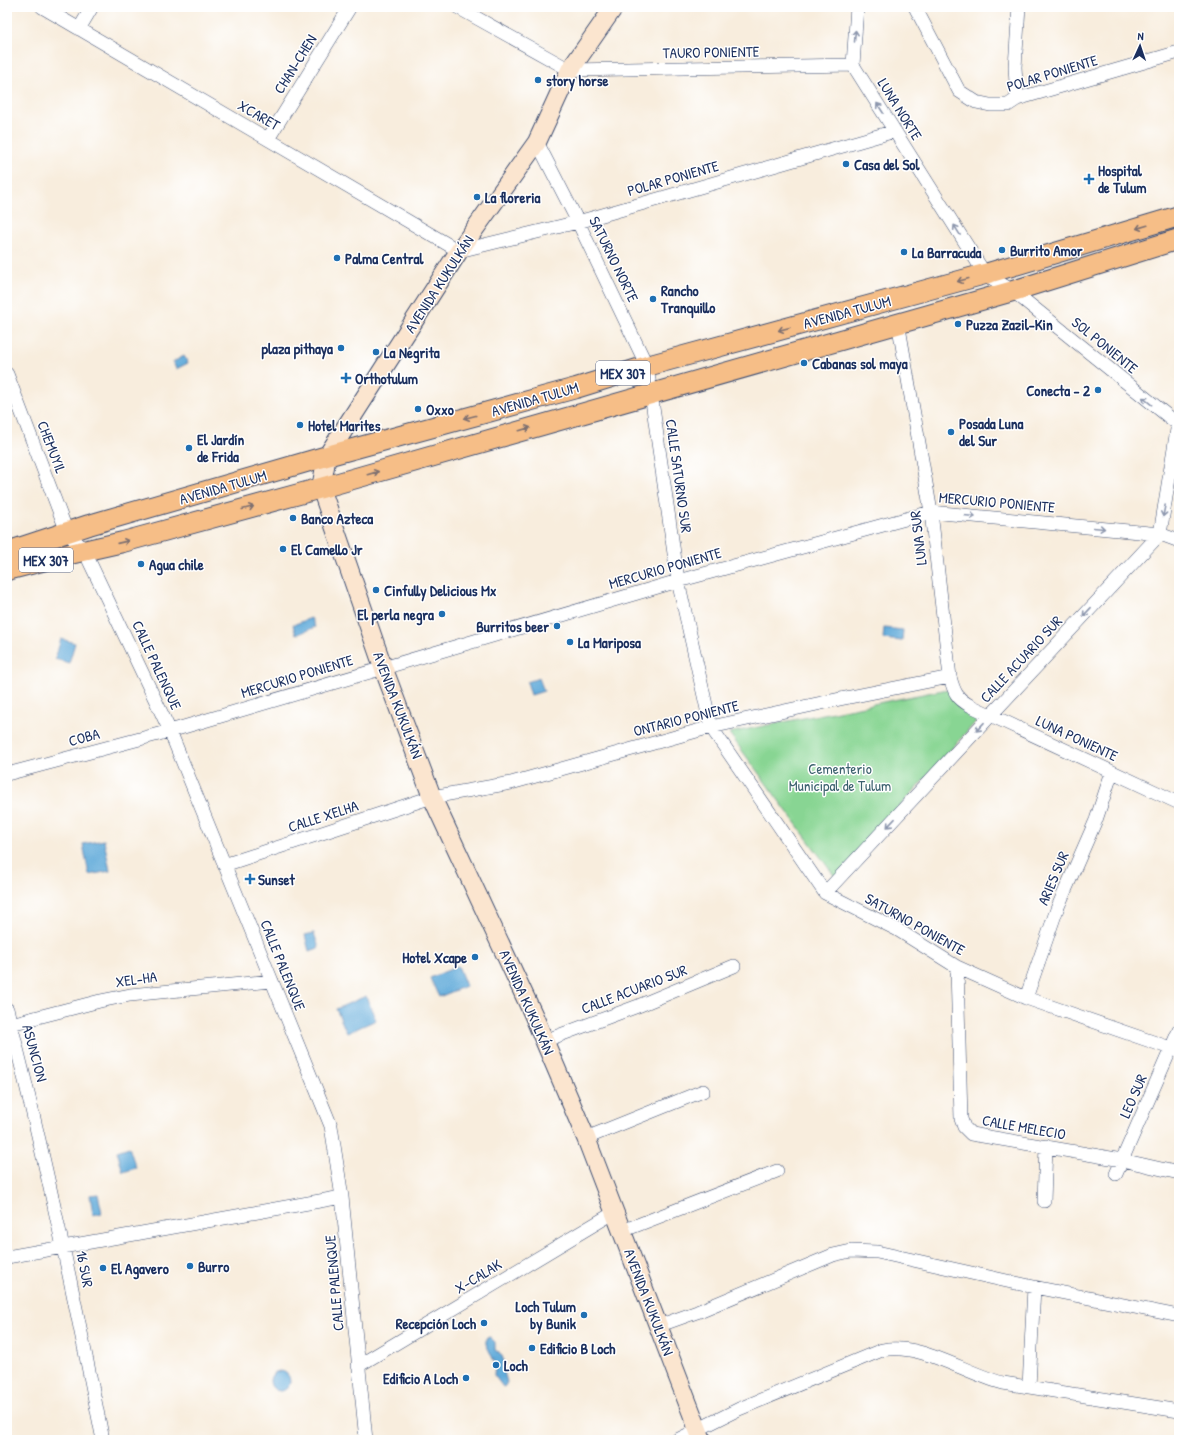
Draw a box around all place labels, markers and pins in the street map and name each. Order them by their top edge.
place label: story horse [546,70,608,92]
marker: story horse [533,75,543,85]
place label: Casa del Sol [854,154,920,175]
marker: Casa del Sol [841,159,851,169]
place label: Hospital de Tulum [1098,160,1146,198]
marker: Hospital de Tulum [1083,173,1095,185]
place label: La floreria [485,187,541,208]
marker: La floreria [472,192,482,202]
place label: Burrito Amor [1010,240,1083,261]
place label: La Barracuda [912,242,981,263]
marker: Burrito Amor [997,245,1007,255]
marker: La Barracuda [899,247,909,257]
place label: Palma Central [345,248,424,269]
marker: Palma Central [332,253,342,263]
place label: Rancho Tranquillo [660,280,715,319]
marker: Rancho Tranquillo [648,294,658,304]
place label: Puzza Zazil-Kin [966,314,1053,335]
marker: Puzza Zazil-Kin [953,319,963,329]
place label: plaza pithaya [262,338,333,360]
place label: La Negrita [384,342,440,364]
marker: plaza pithaya [336,343,346,353]
marker: La Negrita [371,347,381,357]
place label: Cabanas sol maya [812,353,908,375]
marker: Cabanas sol maya [799,358,809,368]
place label: Orthotulum [355,368,418,389]
marker: Orthotulum [340,372,352,384]
place label: Conecta - 2 [1026,380,1091,401]
marker: Conecta - 2 [1093,385,1103,395]
place label: Oxxo [426,399,454,420]
marker: Oxxo [413,404,423,414]
place label: Posada Luna del Sur [959,413,1023,451]
place label: Hotel Marites [308,415,381,436]
marker: Hotel Marites [295,420,305,430]
marker: Posada Luna del Sur [946,427,956,437]
place label: El Jardín de Frida [197,429,244,467]
marker: El Jardín de Frida [184,443,194,453]
place label: Banco Azteca [301,508,373,529]
marker: Banco Azteca [288,513,298,523]
place label: El Camello Jr [291,539,363,560]
marker: El Camello Jr [278,544,288,554]
place label: Agua chile [149,554,204,576]
marker: Agua chile [136,559,146,569]
place label: Cinfully Delicious Mx [384,580,497,602]
marker: Cinfully Delicious Mx [371,585,381,595]
place label: El perla negra [357,604,434,626]
marker: El perla negra [437,609,447,619]
place label: Burritos beer [476,616,549,637]
marker: Burritos beer [552,621,562,631]
place label: La Mariposa [578,632,641,654]
marker: La Mariposa [565,637,575,647]
place label: Sunset [258,869,295,890]
marker: Sunset [245,874,255,884]
place label: Hotel Xcape [402,947,467,969]
marker: Hotel Xcape [470,952,480,962]
place label: Burro [198,1256,229,1277]
place label: El Agavero [111,1258,169,1280]
marker: Burro [185,1261,195,1271]
marker: El Agavero [98,1263,108,1273]
place label: Loch Tulum by Bunik [516,1296,577,1335]
marker: Loch Tulum by Bunik [579,1310,589,1320]
place label: Recepción Loch [396,1313,477,1335]
marker: Recepción Loch [479,1318,489,1328]
place label: Edificio B Loch [540,1338,616,1359]
marker: Edificio B Loch [527,1343,537,1353]
place label: Loch [504,1355,528,1376]
marker: Loch [491,1360,501,1370]
place label: Edificio A Loch [383,1368,459,1389]
marker: Edificio A Loch [461,1373,471,1383]

